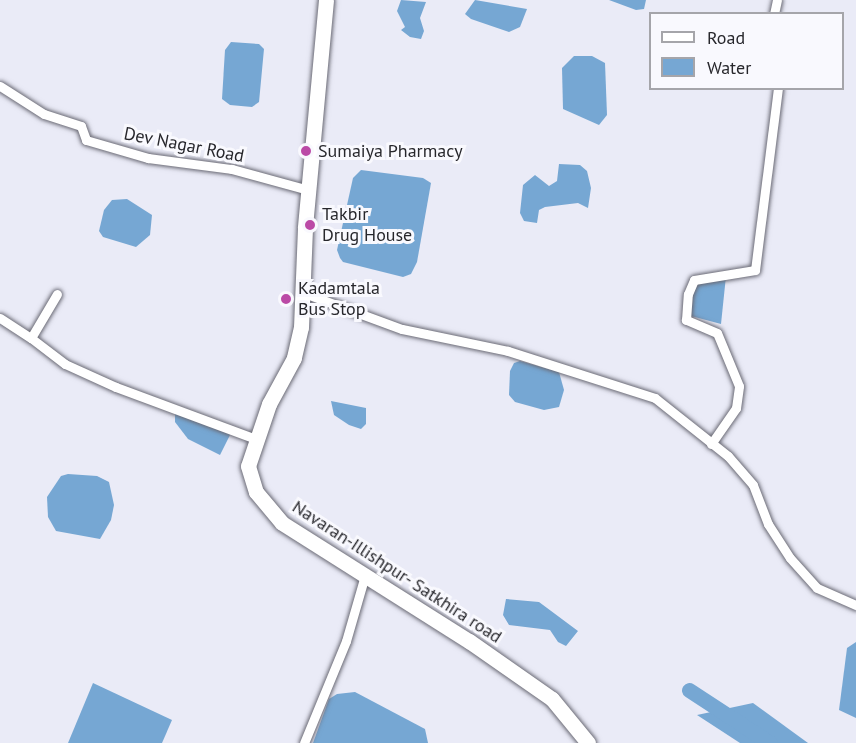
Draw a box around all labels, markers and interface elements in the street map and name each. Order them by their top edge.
legend [649,12,844,90]
text: Road [707,26,745,49]
text: Water [707,56,751,79]
street label: Dev Nagar Road [122,123,246,167]
place label: Sumaiya Pharmacy [318,140,463,162]
marker: Sumaiya Pharmacy [299,144,313,158]
place label: Takbir Drug House [322,204,412,246]
marker: Takbir Drug House [303,218,317,232]
place label: Kadamtala Bus Stop [298,278,380,320]
marker: Kadamtala Bus Stop [279,292,293,306]
street label: Navaran-Illishpur- Satkhira road [288,496,506,648]

